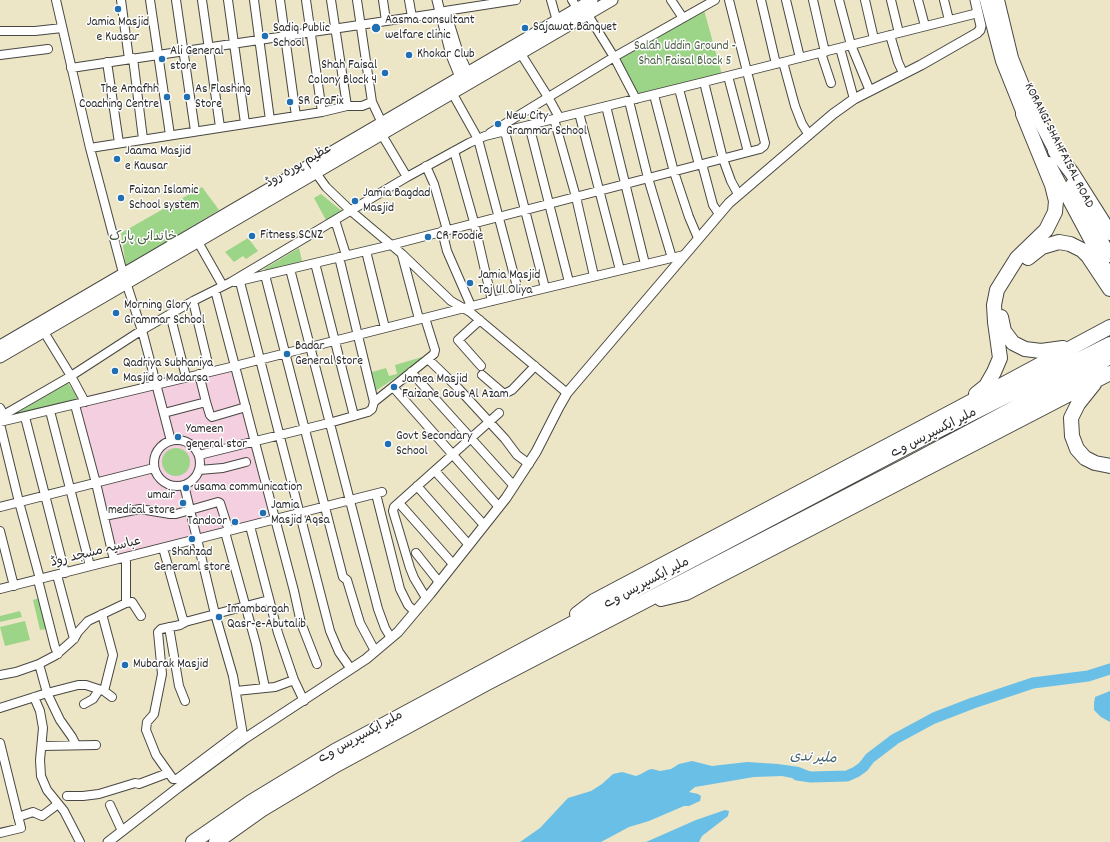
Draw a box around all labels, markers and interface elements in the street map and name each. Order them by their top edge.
marker: Jamia Masjid e Kuasar [113,4,123,14]
place label: Aasma consultant welfare clinic [385,13,475,44]
place label: Jamia Masjid e Kuasar [87,15,149,46]
place label: Sajawat Banquet [533,20,617,36]
place label: Sadiq Public School [273,21,330,52]
marker: Aasma consultant welfare clinic [370,22,382,34]
marker: Sajawat Banquet [520,23,530,33]
marker: Sadiq Public School [260,31,270,41]
park label: Salah Uddin Ground - Shah Faisal Block 5 [634,39,736,70]
place label: Ali General store [170,44,224,75]
place label: Khokar Club [417,47,475,63]
marker: Khokar Club [404,50,414,60]
marker: Ali General store [157,54,167,64]
place label: Shah Faisal Colony Block 4 [308,58,377,89]
marker: Shah Faisal Colony Block 4 [380,68,390,78]
street label: KORANGI SHAHFAISAL ROAD [1020,81,1096,211]
place label: The Amafhh Coaching Centre [79,82,159,113]
place label: As Flashing Store [195,82,251,113]
marker: The Amafhh Coaching Centre [162,92,172,102]
marker: As Flashing Store [182,92,192,102]
place label: SR GraFix [298,94,344,110]
marker: SR GraFix [285,97,295,107]
place label: New City Grammar School [506,109,587,140]
marker: New City Grammar School [493,119,503,129]
street label: عظیم پورہ روڈ [263,142,335,192]
place label: Jaama Masjid e Kausar [125,144,191,175]
marker: Jaama Masjid e Kausar [112,154,122,164]
place label: Faizan Islamic School system [129,183,199,214]
place label: Jamia Bagdad Masjid [363,186,430,217]
marker: Faizan Islamic School system [116,193,126,203]
marker: Jamia Bagdad Masjid [350,196,360,206]
place label: Fitness SCNZ [260,228,323,244]
place label: CR Foodie [436,229,483,245]
park label: خاندانی پارک [109,230,177,246]
marker: Fitness SCNZ [247,231,257,241]
marker: CR Foodie [423,232,433,242]
place label: Jamia Masjid Taj Ul Oliya [478,268,540,299]
marker: Jamia Masjid Taj Ul Oliya [465,278,475,288]
place label: Morning Glory Grammar School [124,298,205,329]
marker: Morning Glory Grammar School [111,308,121,318]
place label: Badar General Store [295,339,363,370]
marker: Badar General Store [282,349,292,359]
place label: Qadriya Subhaniya Masjid o Madarsa [123,356,213,387]
marker: Qadriya Subhaniya Masjid o Madarsa [110,366,120,376]
place label: Jamea Masjid Faizane Gous Al Azam [402,372,509,403]
marker: Jamea Masjid Faizane Gous Al Azam [389,382,399,392]
street label: ملیر ایکسپریس وے [888,406,980,462]
place label: Yameen general stor [186,422,247,453]
place label: Govt Secondary School [396,429,472,460]
marker: Yameen general stor [173,432,183,442]
marker: Govt Secondary School [383,439,393,449]
place label: usama communication [194,480,302,496]
marker: usama communication [181,483,191,493]
place label: umair medical store [108,488,175,519]
marker: umair medical store [178,498,188,508]
place label: Jamia Masjid Aqsa [271,498,329,529]
marker: Jamia Masjid Aqsa [258,508,268,518]
place label: Tandoor [187,514,227,530]
marker: Tandoor [230,517,240,527]
street label: عباسیہ مسجد روڈ [49,534,143,572]
marker: Shahzad Generaml store [187,534,197,544]
place label: Shahzad Generaml store [154,545,230,576]
street label: ملیر ایکسپریس وے [602,555,692,613]
place label: Imambargah Qasr-e-Abutalib [227,602,306,633]
marker: Imambargah Qasr-e-Abutalib [214,612,224,622]
place label: Mubarak Masjid [133,657,208,673]
marker: Mubarak Masjid [120,660,130,670]
street label: ملیر ایکسپریس وے [316,708,406,768]
water label: ملیر ندی [789,749,837,769]

